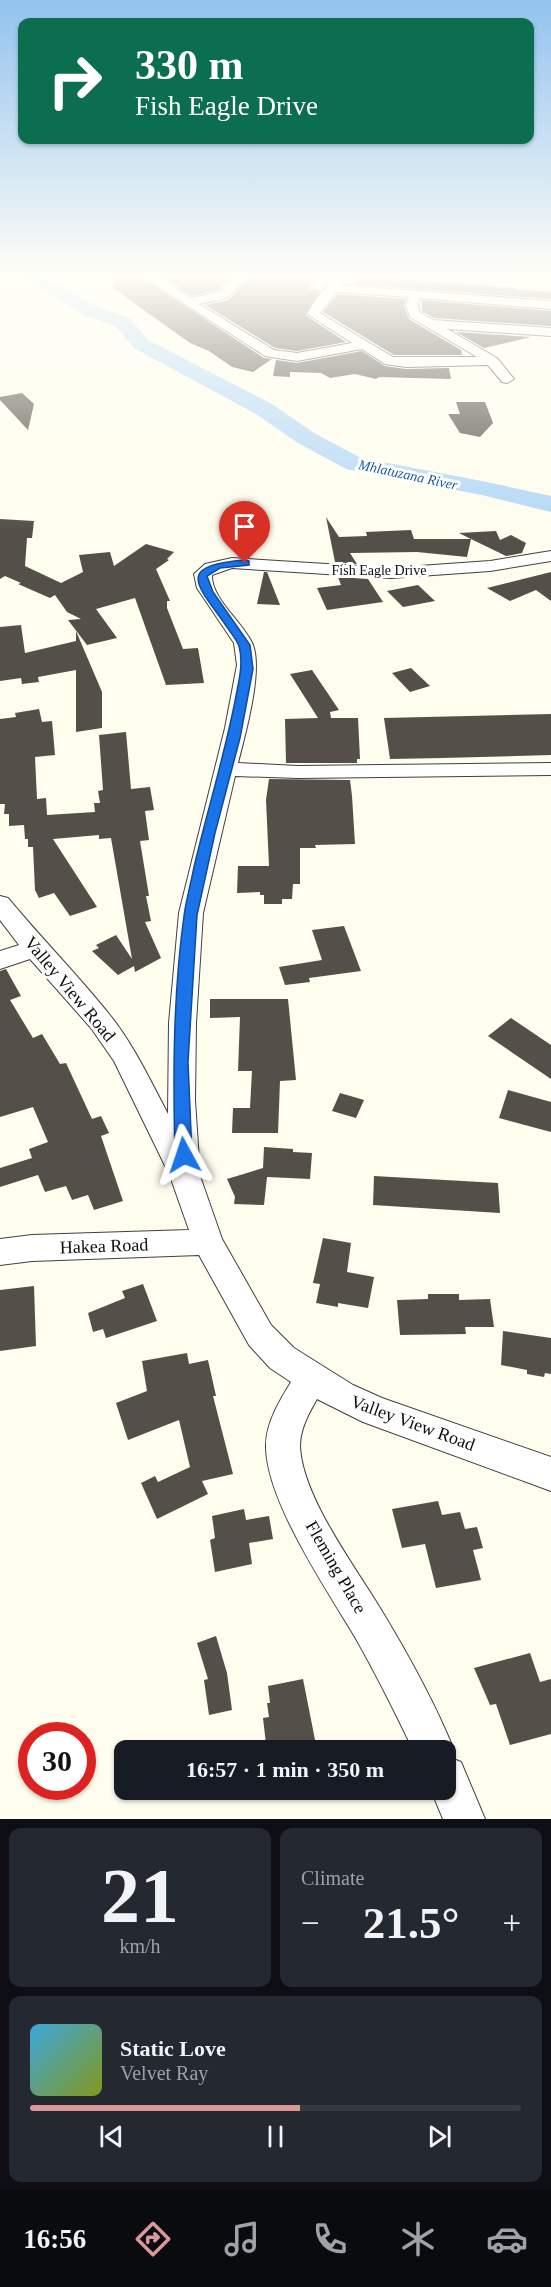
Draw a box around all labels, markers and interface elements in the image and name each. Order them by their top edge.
icon: right [36,42,114,120]
text: 330 m [135,42,244,88]
text: Fish Eagle Drive [135,91,318,121]
water label: Mhlatuzana River [356,457,459,493]
pin [219,501,270,563]
icon: arrive [228,510,261,543]
street label: Fish Eagle Drive [332,563,426,578]
street label: Valley View Road [20,933,120,1045]
position arrow [152,1123,216,1187]
street label: Hakea Road [59,1234,149,1258]
street label: Valley View Road [348,1391,478,1455]
street label: Fleming Place [301,1517,371,1617]
speed limit sign: 30 [18,1722,96,1800]
text: 16:57 · 1 min · 350 m [186,1757,384,1782]
text: 21 [101,1852,179,1939]
text: Climate [301,1867,364,1889]
text: 21.5° [363,1898,459,1948]
text: − [301,1905,320,1941]
text: + [502,1905,521,1941]
text: km/h [119,1935,161,1957]
text: Static Love [120,2036,226,2061]
text: Velvet Ray [120,2062,208,2084]
icon: previous [95,2120,128,2153]
icon: pause [259,2120,292,2153]
icon: next [423,2120,456,2153]
icon: directions [132,2218,174,2260]
icon: music [221,2218,263,2260]
icon: phone [309,2218,351,2260]
icon: climate [397,2218,439,2260]
icon: car [486,2218,528,2260]
text: 16:56 [23,2224,86,2254]

